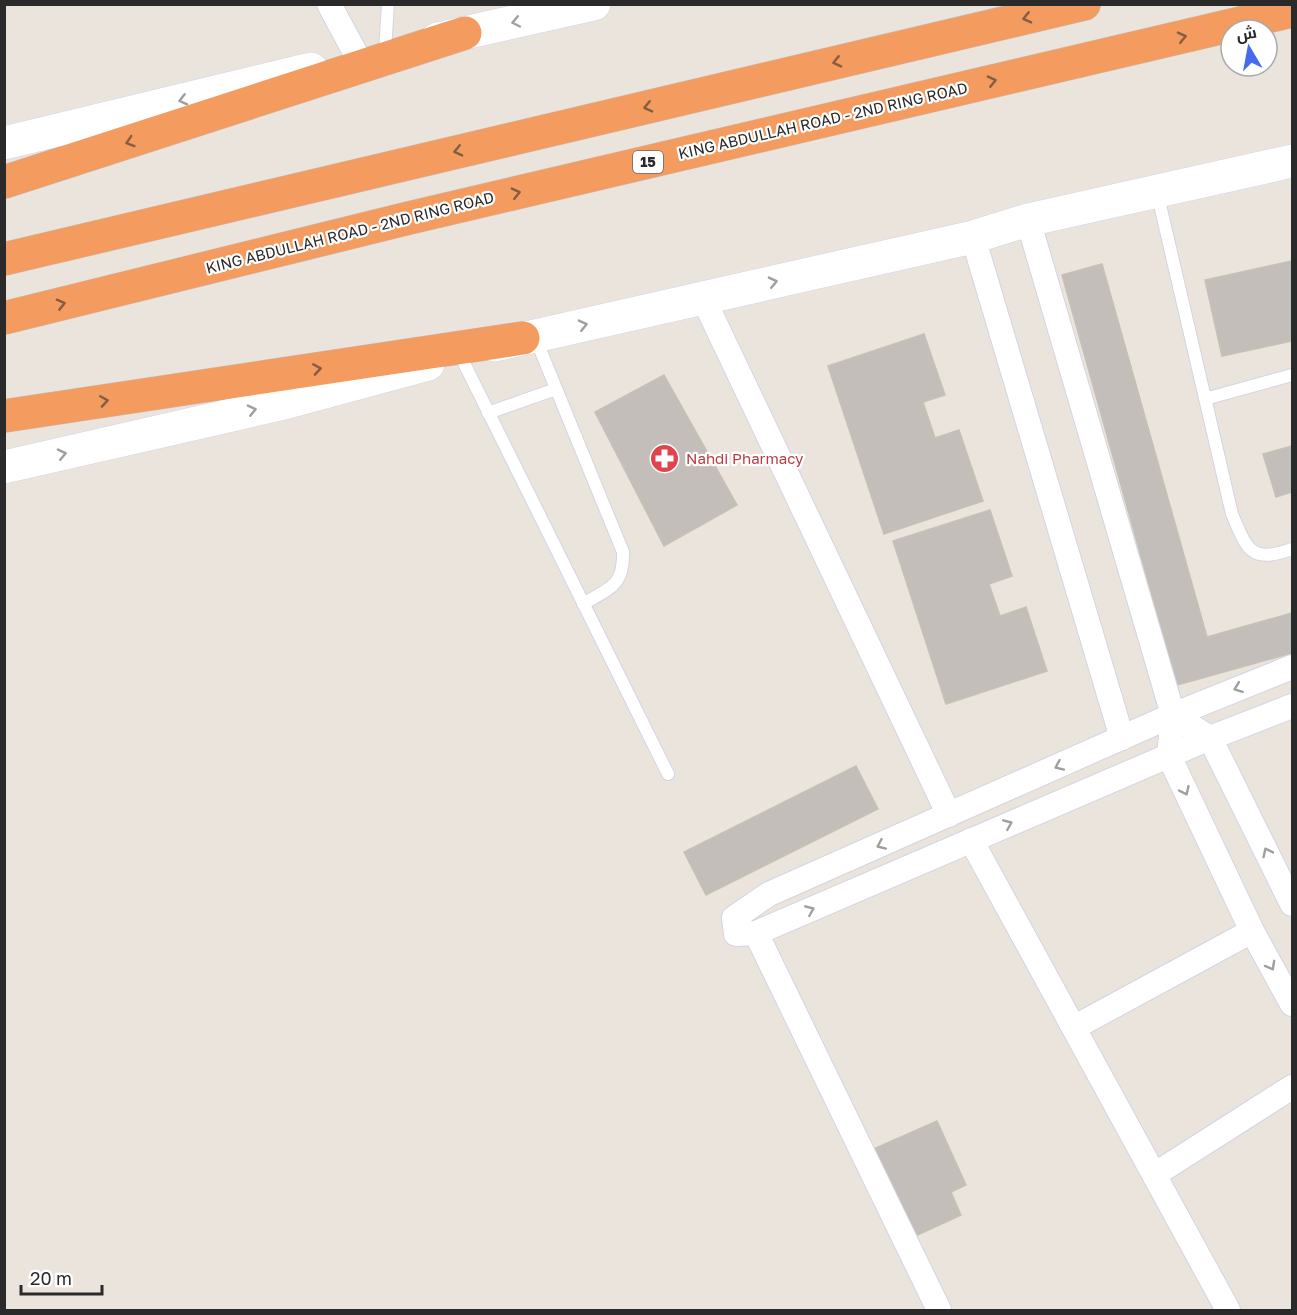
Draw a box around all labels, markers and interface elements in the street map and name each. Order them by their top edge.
one-way arrow [1023,10,1033,23]
one-way arrow [511,14,521,27]
north arrow [1219,18,1279,78]
text: ش [1235,22,1258,45]
one-way arrow [1177,31,1187,44]
one-way arrow [833,55,843,68]
one-way arrow [987,76,997,89]
street label: KING ABDULLAH ROAD - 2ND RING ROAD [676,78,969,162]
one-way arrow [178,92,188,105]
one-way arrow [643,99,653,112]
one-way arrow [125,135,136,147]
one-way arrow [453,144,463,157]
road number: 15 [633,151,663,173]
street label: KING ABDULLAH ROAD - 2ND RING ROAD [204,187,496,277]
one-way arrow [511,187,521,200]
one-way arrow [768,276,778,289]
one-way arrow [56,298,66,311]
one-way arrow [577,319,587,332]
one-way arrow [313,363,322,375]
one-way arrow [99,395,109,407]
one-way arrow [246,405,256,418]
pharmacy icon: Nahdi Pharmacy [649,443,681,475]
one-way arrow [56,448,66,461]
place label: Nahdi Pharmacy [686,449,804,467]
one-way arrow [1233,681,1244,693]
one-way arrow [1055,759,1066,771]
one-way arrow [1178,784,1190,795]
one-way arrow [1002,819,1013,831]
one-way arrow [876,838,887,850]
one-way arrow [1262,847,1274,858]
one-way arrow [804,905,815,917]
one-way arrow [1264,959,1275,970]
scale bar [21,1258,102,1296]
text: 20 m [30,1267,72,1289]

